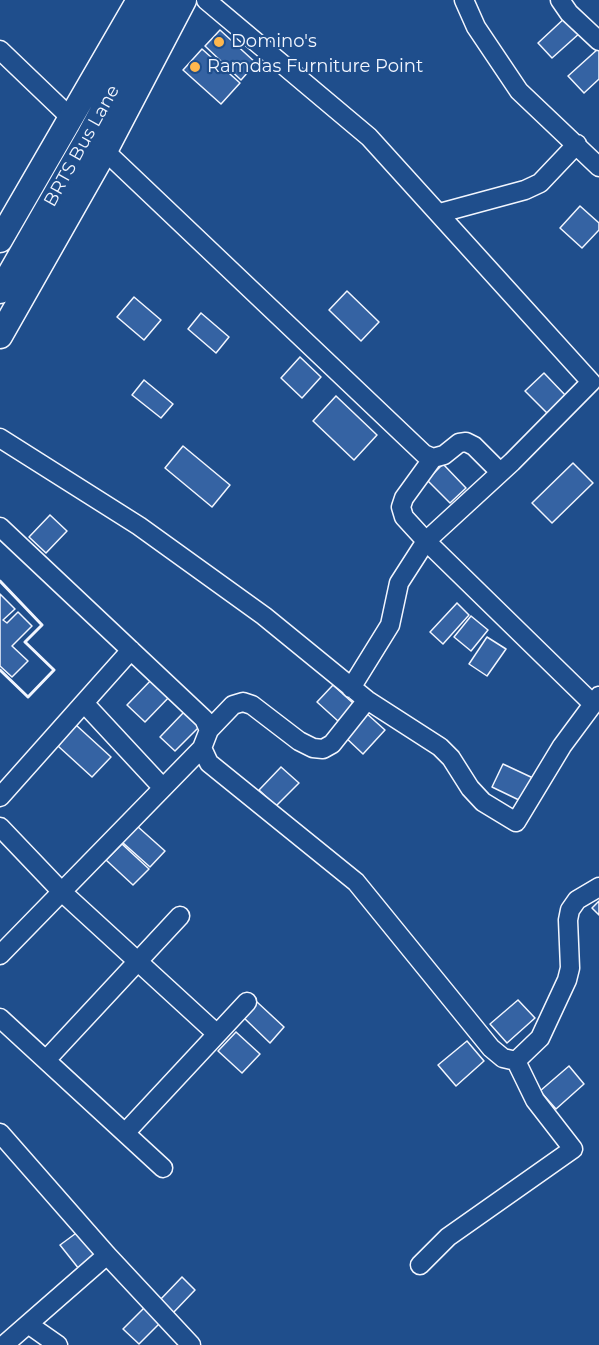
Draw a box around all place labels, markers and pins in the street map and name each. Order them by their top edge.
place label: Domino's [231,31,317,53]
marker: Domino's [212,35,226,49]
place label: Ramdas Furniture Point [207,56,423,78]
marker: Ramdas Furniture Point [188,60,202,74]

